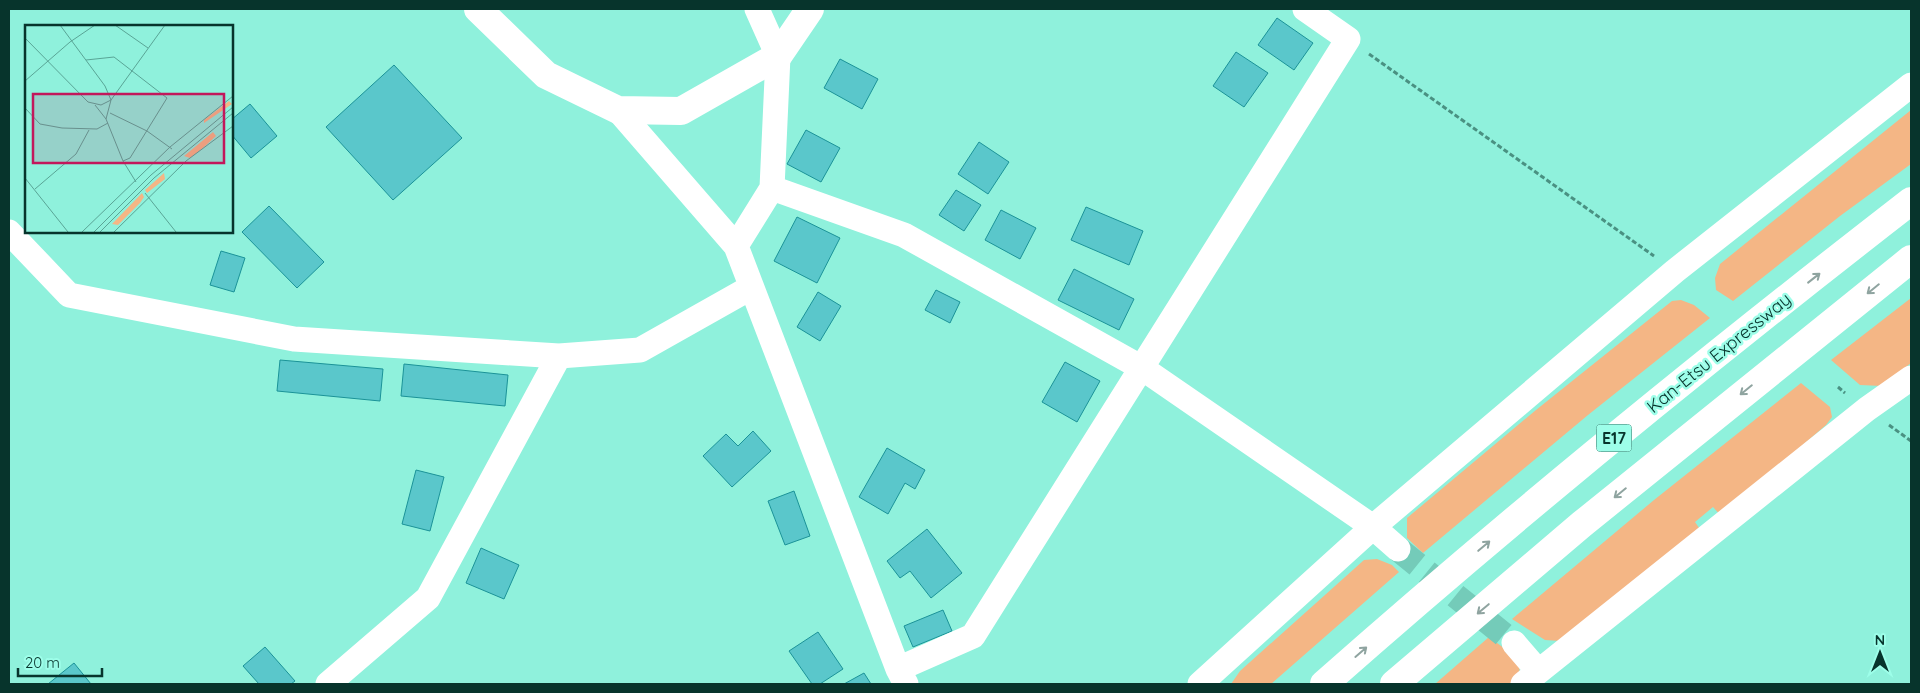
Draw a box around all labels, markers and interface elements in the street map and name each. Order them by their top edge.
inset map [25,25,232,232]
one-way arrow [1807,272,1820,283]
one-way arrow [1867,283,1880,294]
street label: Kan-Etsu Expressway [1642,287,1795,418]
one-way arrow [1740,385,1753,396]
road number: E17 [1596,424,1632,452]
one-way arrow [1614,488,1627,499]
one-way arrow [1478,541,1491,552]
one-way arrow [1476,603,1489,615]
north arrow [1855,628,1905,678]
text: N [1875,631,1885,649]
scale bar [18,646,101,678]
one-way arrow [1354,646,1367,658]
text: 20 m [25,653,60,672]

